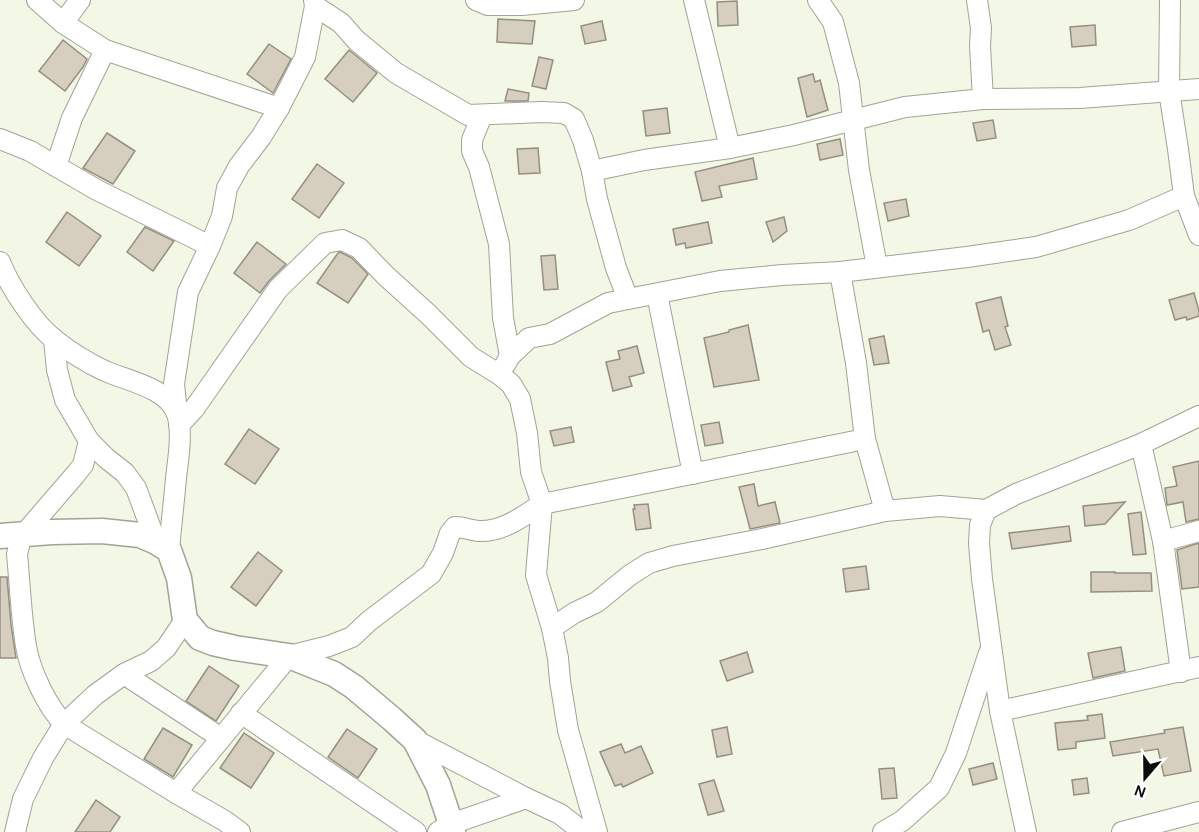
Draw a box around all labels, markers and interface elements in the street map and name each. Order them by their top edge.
north arrow [1115,748,1175,808]
text: N [1131,781,1149,803]

